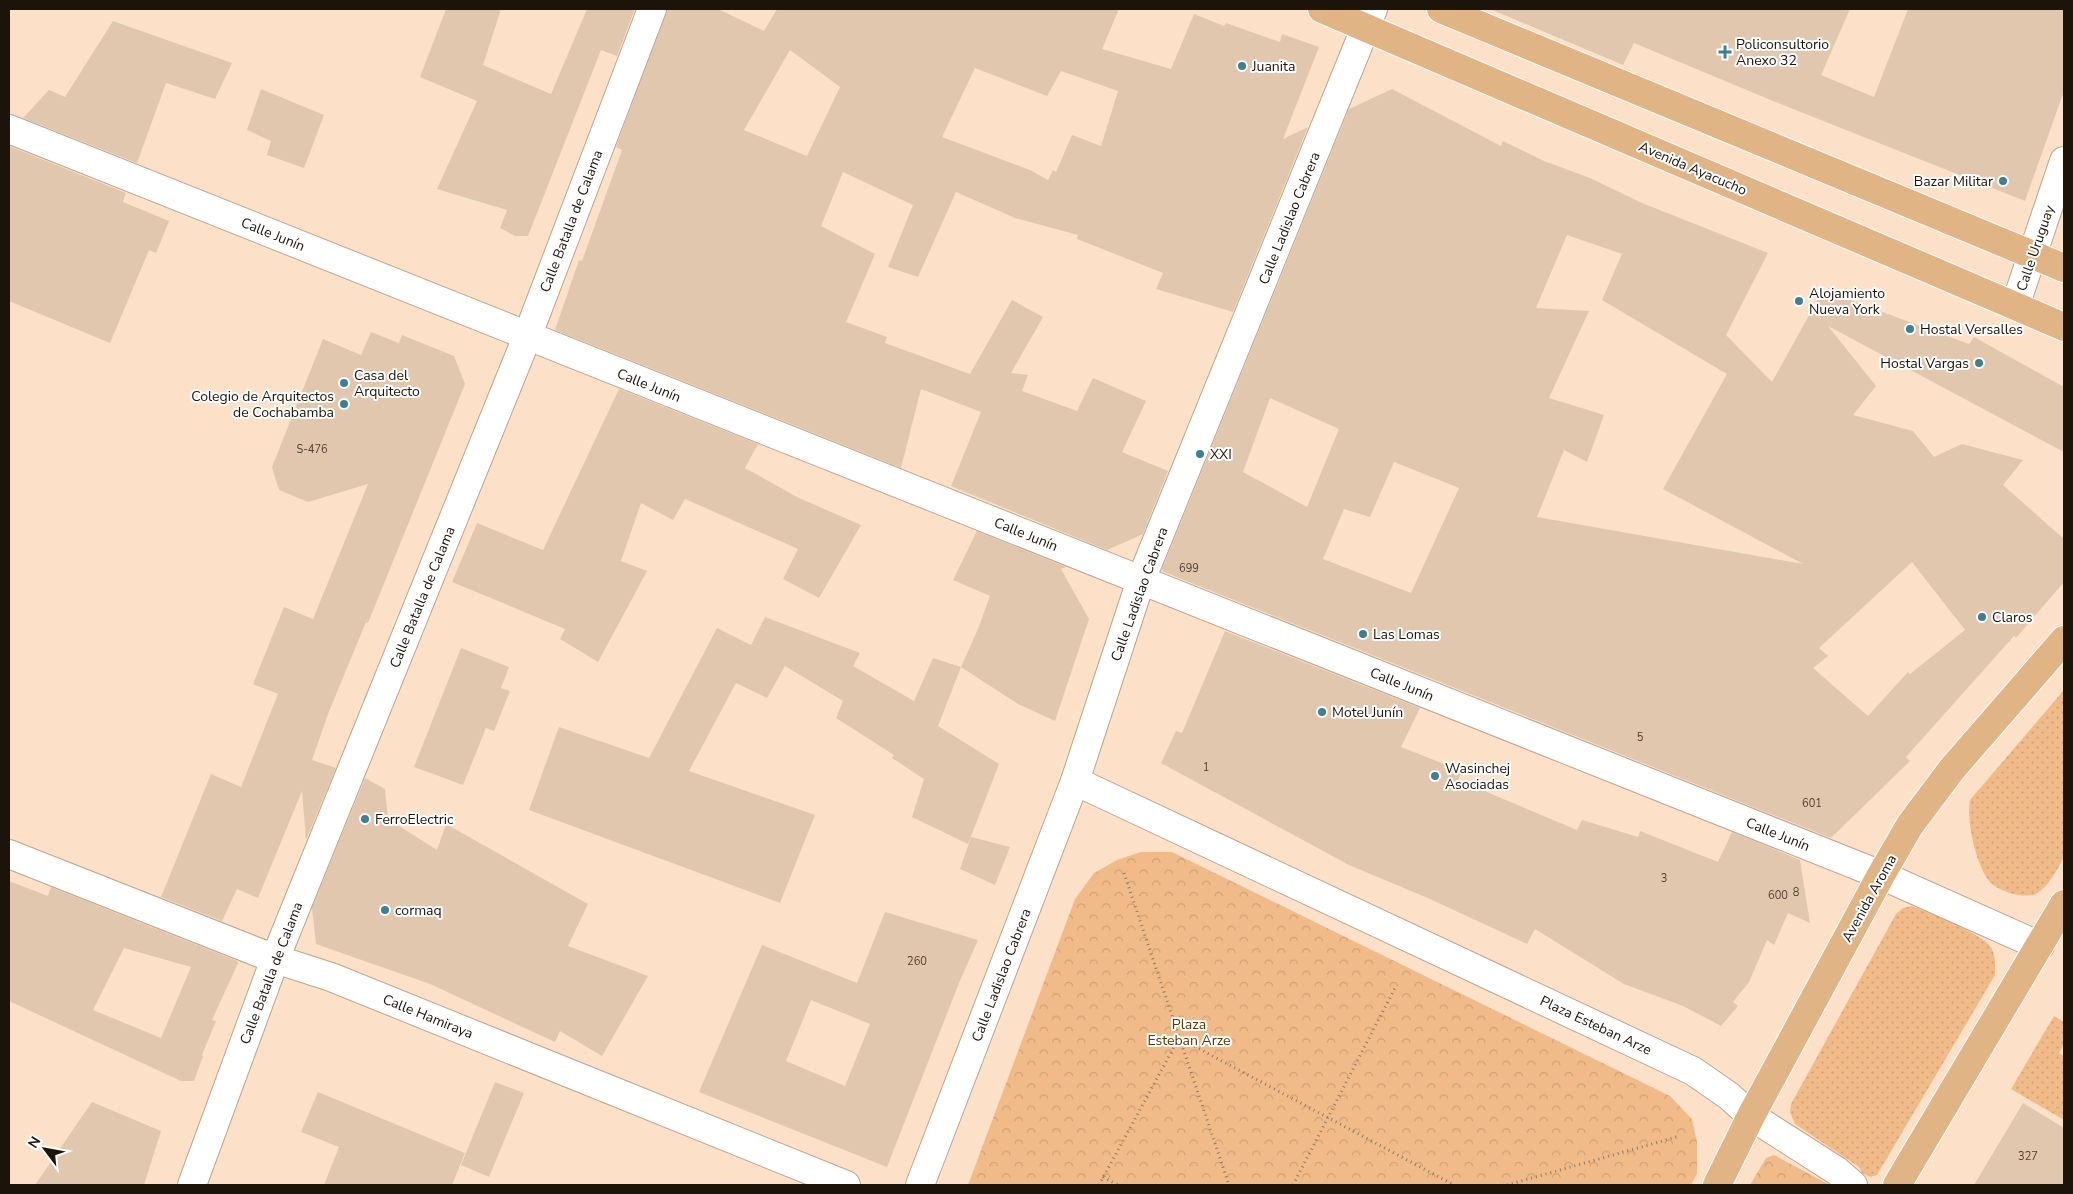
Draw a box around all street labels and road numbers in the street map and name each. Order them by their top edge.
street label: Avenida Ayacucho [1636,137,1750,200]
street label: Calle Batalla de Calama [536,147,607,295]
street label: Calle Ladislao Cabrera [1254,149,1325,287]
street label: Calle Uruguay [2012,202,2059,294]
street label: Calle Junín [238,213,308,256]
street label: Calle Junín [614,364,684,407]
street label: Calle Junín [991,513,1061,556]
street label: Calle Batalla de Calama [385,524,460,671]
street label: Calle Ladislao Cabrera [1106,524,1173,664]
street label: Calle Junín [1367,663,1437,706]
street label: Calle Junín [1743,813,1813,856]
street label: Avenida Aroma [1838,851,1901,945]
street label: Calle Batalla de Calama [236,899,307,1047]
street label: Calle Ladislao Cabrera [967,906,1036,1045]
street label: Calle Hamiraya [380,990,476,1043]
street label: Plaza Esteban Arze [1537,991,1655,1060]

